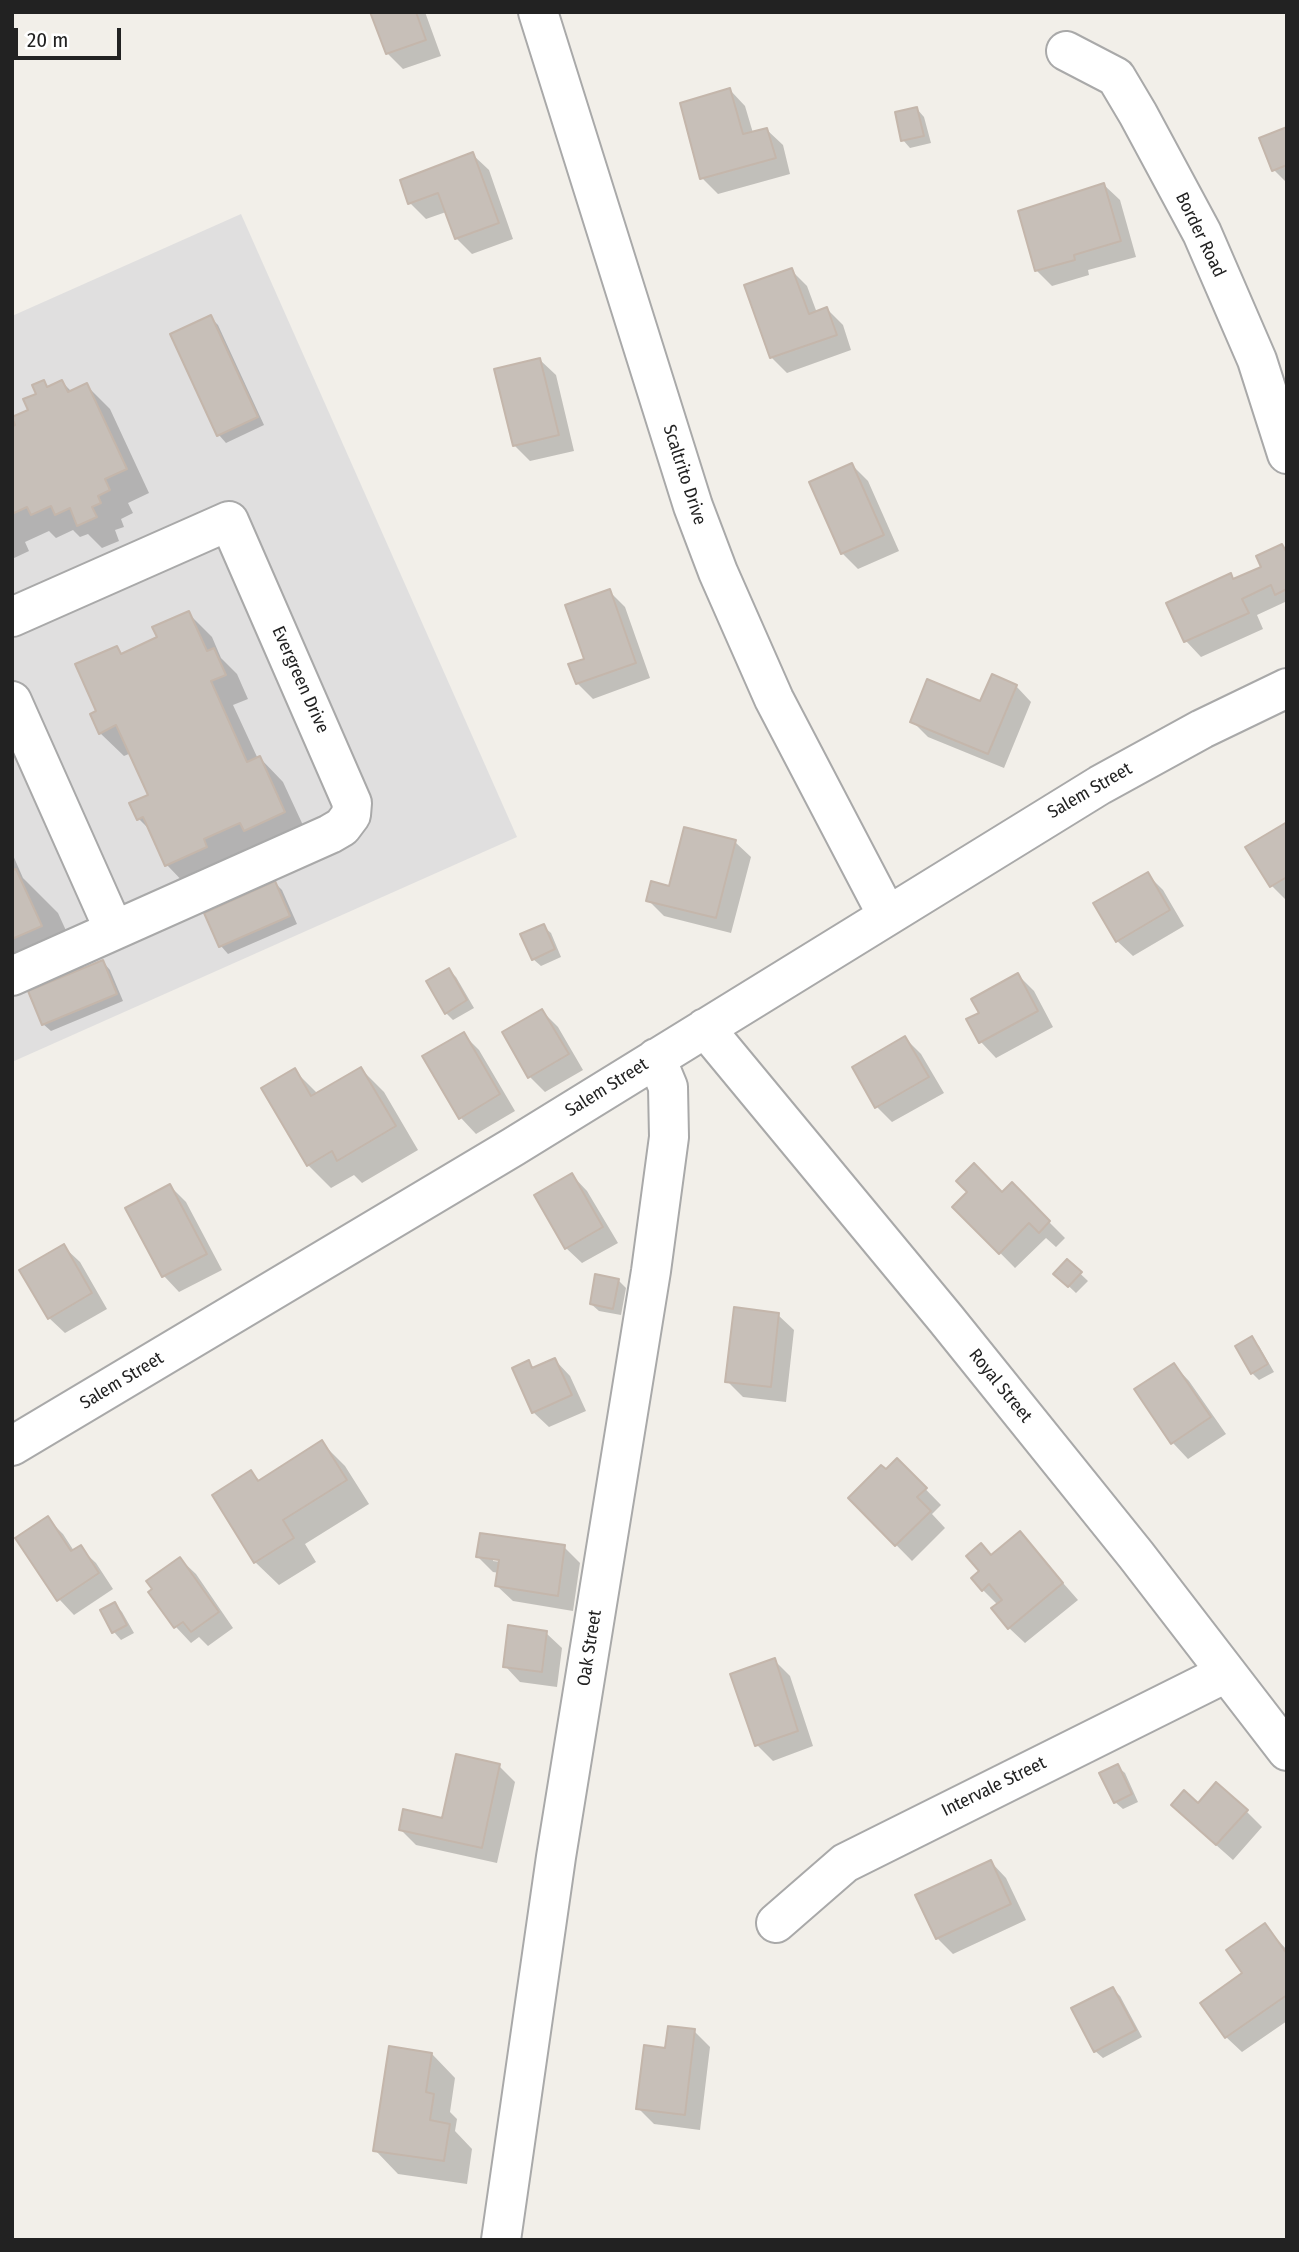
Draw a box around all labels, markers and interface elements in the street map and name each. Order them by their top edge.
scale bar [18,14,124,58]
text: 20 m [27,27,68,53]
street label: Border Road [1170,189,1230,281]
street label: Scaltrito Drive [658,422,710,528]
street label: Evergreen Drive [267,623,333,737]
street label: Salem Street [1044,758,1136,824]
street label: Salem Street [562,1054,652,1122]
street label: Royal Street [964,1345,1036,1427]
street label: Salem Street [76,1348,168,1414]
street label: Oak Street [573,1608,607,1688]
street label: Intervale Street [938,1752,1050,1822]

